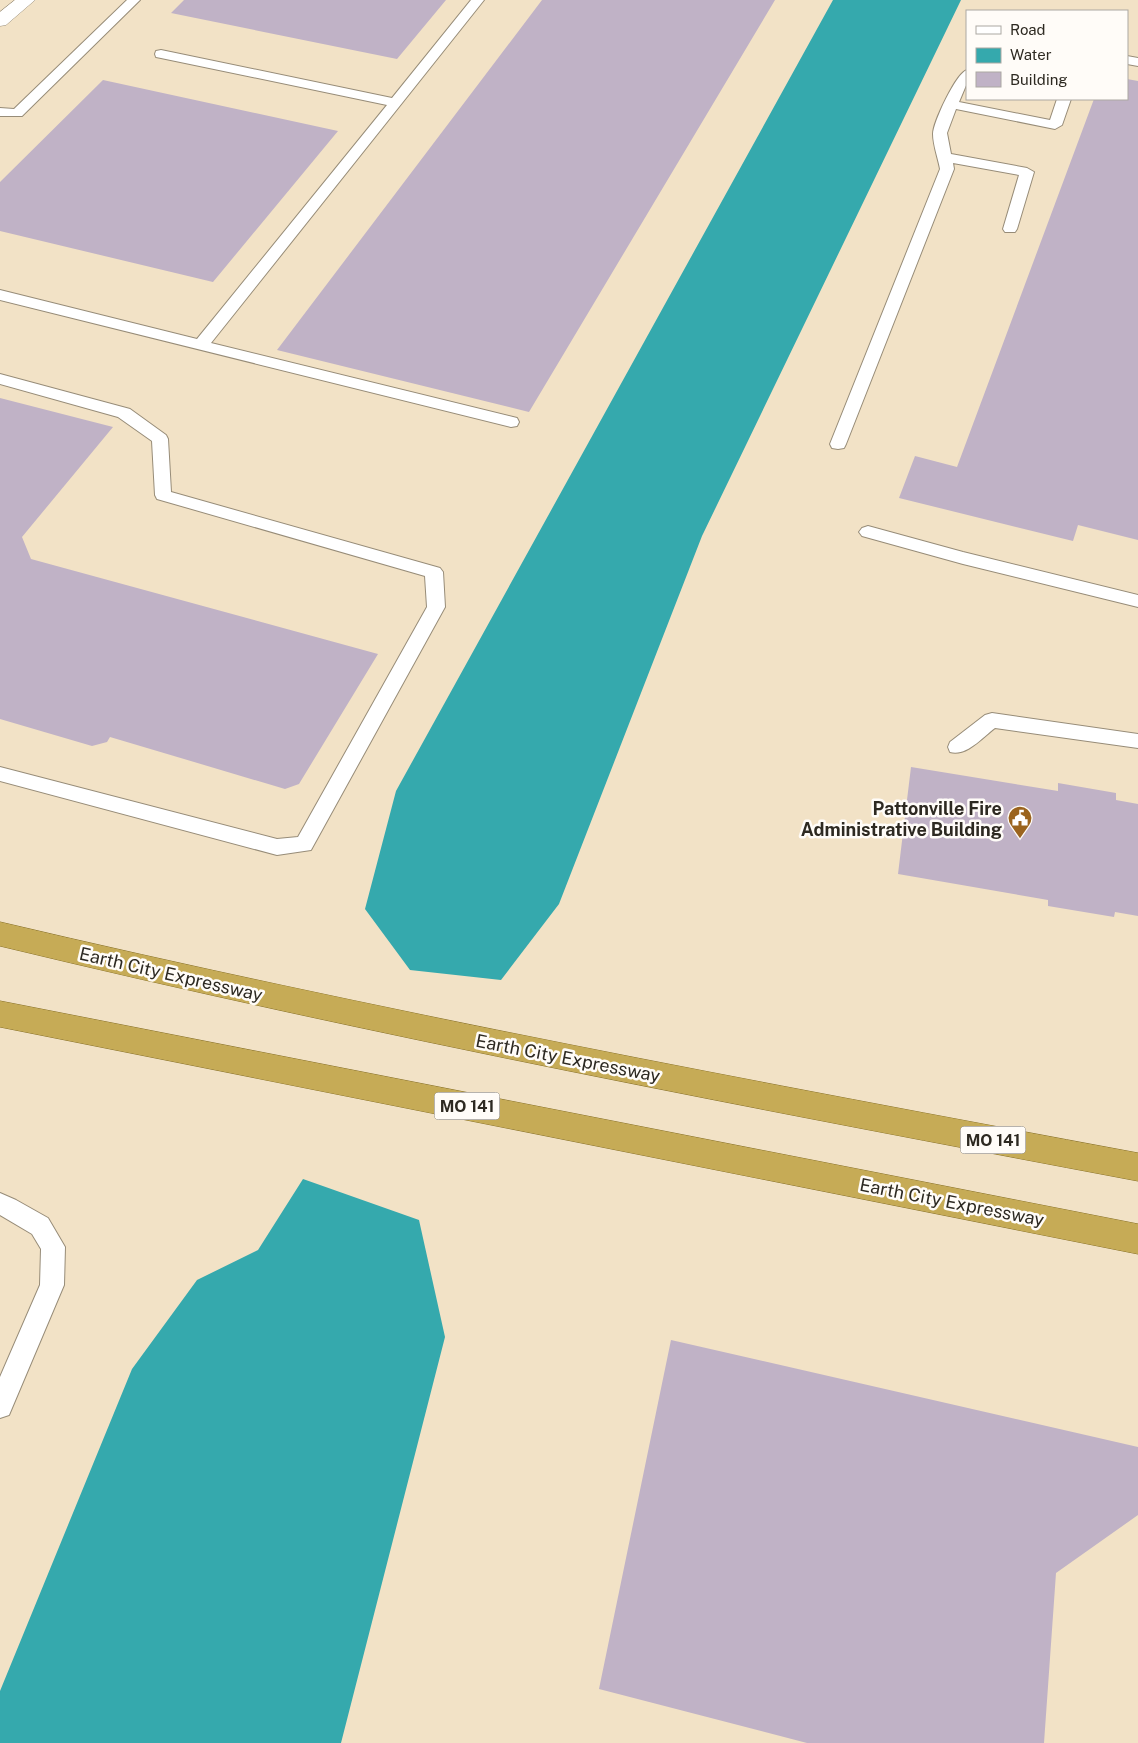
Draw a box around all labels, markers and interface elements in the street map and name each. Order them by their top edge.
legend [966,10,1128,100]
text: Road [1010,21,1046,38]
text: Water [1010,46,1052,63]
text: Building [1010,71,1068,88]
place label: Pattonville Fire Administrative Building [801,798,1002,840]
public building icon: Pattonville Fire Administrative Building [1007,805,1033,839]
street label: Earth City Expressway [77,943,265,1005]
street label: Earth City Expressway [474,1030,662,1086]
road number: MO 141 [434,1092,500,1120]
road number: MO 141 [960,1126,1026,1154]
street label: Earth City Expressway [858,1174,1046,1230]

